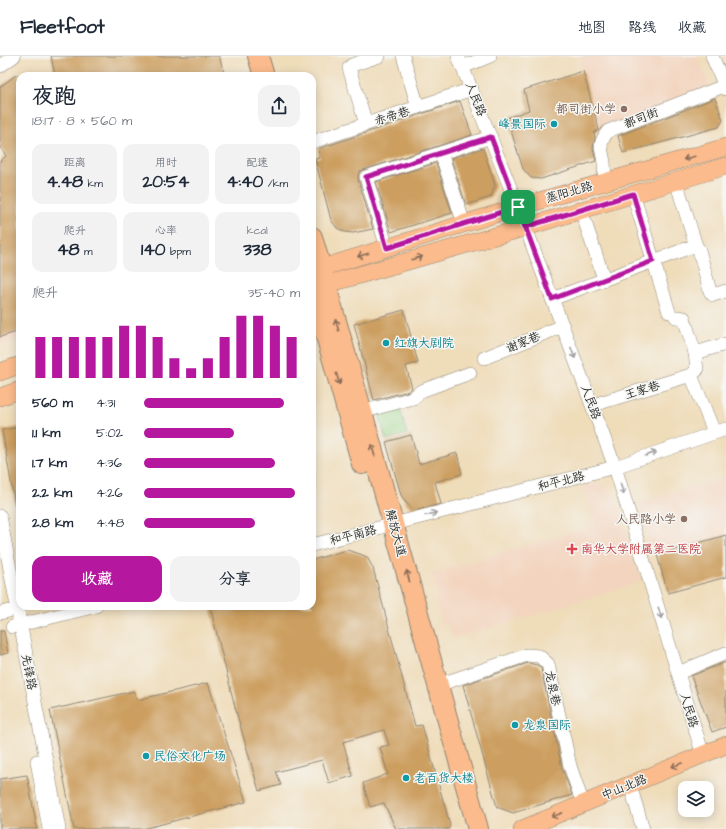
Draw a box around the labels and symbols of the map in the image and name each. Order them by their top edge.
street label: 人民路 [461,79,490,119]
place label: 都司街小学 [555,101,616,118]
street label: 赤帝巷 [372,103,412,130]
marker: 都司街小学 [619,104,629,114]
street label: 都司街 [620,104,661,133]
place label: 峰景国际 [498,116,546,133]
marker: 峰景国际 [549,119,559,129]
one-way arrow [682,155,695,162]
street label: 蒸阳北路 [544,178,595,207]
pin [501,190,535,224]
one-way arrow [356,252,369,259]
one-way arrow [410,254,423,261]
one-way arrow [333,319,340,332]
street label: 谢家巷 [503,328,543,357]
place label: 红旗大剧院 [394,335,454,352]
marker: 红旗大剧院 [381,338,391,348]
one-way arrow [570,347,578,359]
one-way arrow [335,372,342,385]
street label: 王家巷 [622,377,662,404]
street label: 人民路 [576,382,605,422]
one-way arrow [369,444,376,457]
one-way arrow [644,450,657,457]
street label: 和平北路 [536,467,586,496]
one-way arrow [619,482,626,495]
street label: 解放大道 [381,508,410,559]
one-way arrow [424,510,437,518]
place label: 人民路小学 [616,511,676,528]
marker: 人民路小学 [679,514,689,524]
street label: 和平南路 [328,521,378,550]
place label: 南华大学附属第二医院 [581,541,701,558]
marker: 南华大学附属第二医院 [566,543,578,555]
one-way arrow [404,569,411,582]
one-way arrow [656,607,664,619]
street label: 先锋路 [17,653,40,691]
street label: 龙泉巷 [540,669,565,707]
street label: 人民路 [675,690,702,730]
place label: 龙泉国际 [523,717,571,734]
marker: 龙泉国际 [510,720,520,730]
place label: 民俗文化广场 [154,748,226,765]
marker: 民俗文化广场 [141,751,151,761]
one-way arrow [672,762,684,770]
place label: 老百货大楼 [414,770,474,787]
street label: 中山北路 [599,771,650,804]
marker: 老百货大楼 [401,773,411,783]
one-way arrow [551,811,563,819]

